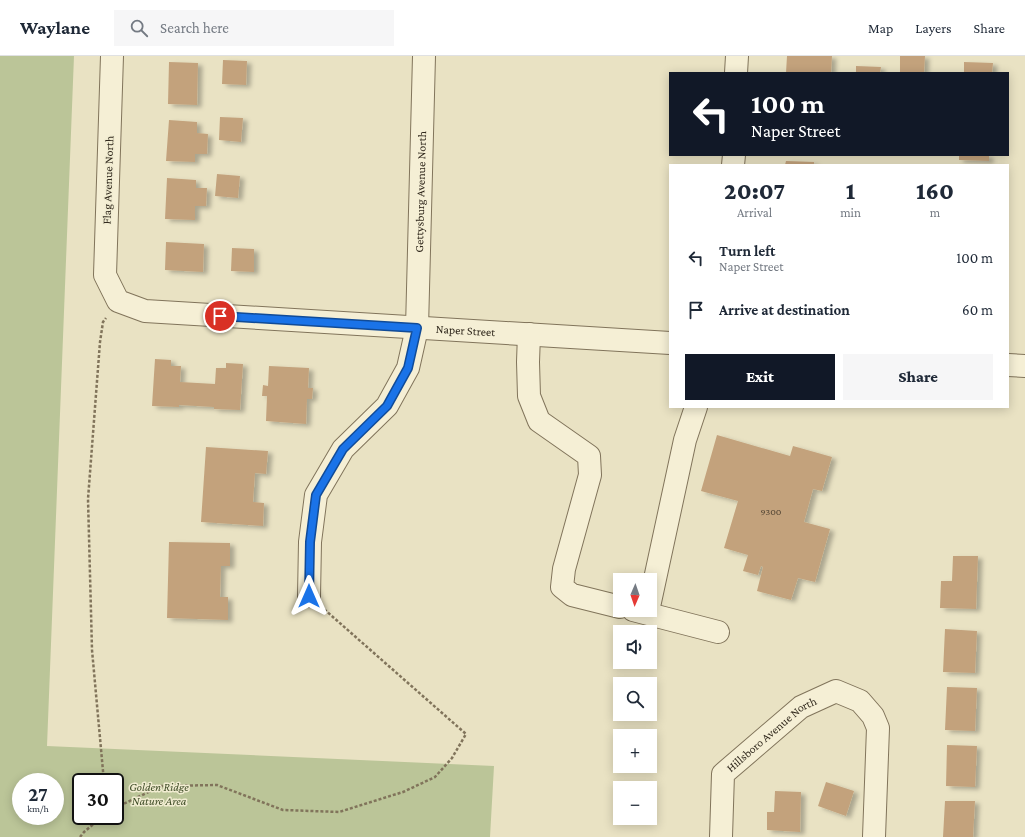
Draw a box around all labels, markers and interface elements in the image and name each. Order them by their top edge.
search box [114,10,394,46]
text: Waylane [20,17,90,38]
icon: search [128,17,150,39]
text: Search here [160,20,229,36]
text: Map [868,20,893,36]
text: Layers [915,20,952,36]
text: Share [974,20,1005,36]
icon: left [685,88,737,140]
text: 100 m [751,88,825,119]
text: Naper Street [751,121,840,141]
street label: Gettysburg Avenue North [412,130,429,253]
street label: Flag Avenue North [99,135,117,225]
text: 20:07 [724,177,785,204]
text: 1 [846,177,855,204]
text: 160 [916,177,954,204]
text: Arrival [737,205,772,220]
text: min [840,205,861,220]
text: m [930,205,940,220]
text: Turn left [719,243,775,259]
icon: left [685,247,707,269]
text: 100 m [956,250,993,266]
text: Naper Street [719,259,784,274]
pin [203,299,237,333]
icon: arrive [685,299,707,321]
text: Arrive at destination [719,302,850,318]
text: 60 m [962,302,993,318]
icon: arrive [209,305,231,327]
street label: Naper Street [435,322,497,339]
button: Exit [685,354,835,400]
button: Share [843,354,993,400]
house number: 9300 [761,506,782,517]
north arrow [613,573,657,617]
map controls [613,573,657,825]
position arrow [288,575,330,617]
button: sound [613,625,657,669]
button: search [613,677,657,721]
street label: Hillsboro Avenue North [724,694,819,775]
button: + [613,729,657,773]
speed limit sign: 30 [72,773,124,825]
park label: Golden Ridge Nature Area [129,780,189,808]
button: − [613,781,657,825]
text: 27 [28,783,48,805]
text: km/h [27,803,49,814]

